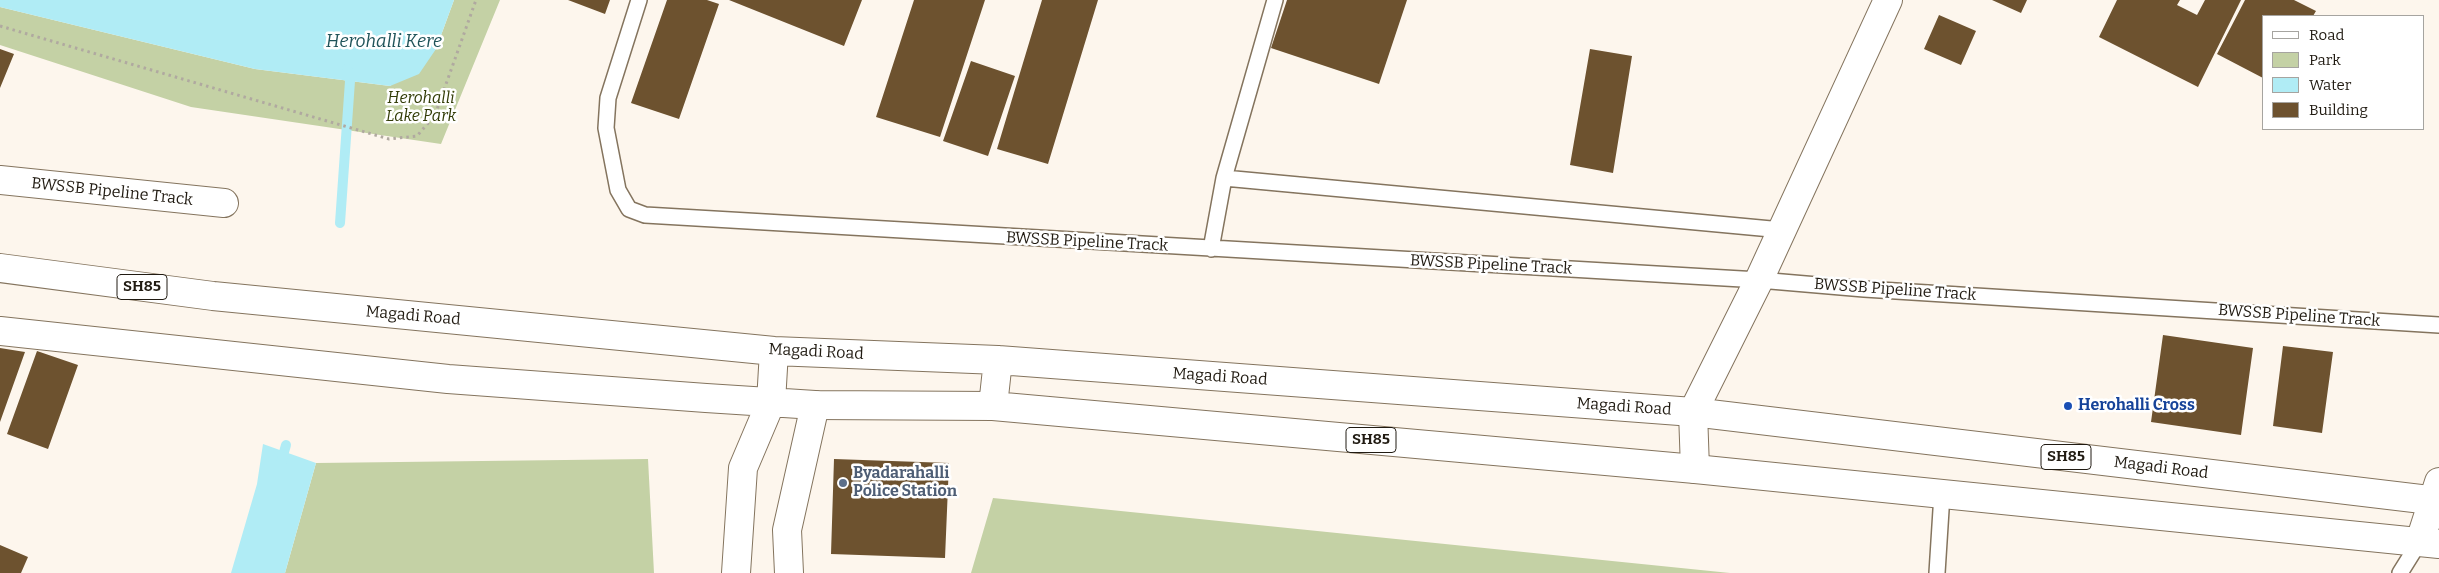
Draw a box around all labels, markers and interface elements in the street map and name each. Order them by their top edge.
legend [2262,15,2424,130]
text: Road [2309,26,2344,44]
water label: Herohalli Kere [326,31,442,53]
text: Park [2309,51,2341,69]
text: Water [2309,76,2351,94]
park label: Herohalli Lake Park [386,89,456,127]
text: Building [2309,101,2368,119]
street label: BWSSB Pipeline Track [30,174,194,210]
street label: BWSSB Pipeline Track [1005,228,1169,256]
street label: BWSSB Pipeline Track [1409,251,1573,279]
road number: SH85 [117,274,167,300]
street label: BWSSB Pipeline Track [1813,275,1977,305]
street label: BWSSB Pipeline Track [2217,301,2381,331]
street label: Magadi Road [365,302,461,330]
street label: Magadi Road [768,340,864,364]
street label: Magadi Road [1172,364,1268,390]
street label: Magadi Road [1576,394,1672,420]
place label: Herohalli Cross [2078,396,2195,416]
marker: Herohalli Cross [2062,400,2074,412]
road number: SH85 [1346,428,1396,452]
road number: SH85 [2041,444,2091,470]
street label: Magadi Road [2113,453,2209,483]
place label: Byadarahalli Police Station [853,464,957,502]
marker: Byadarahalli Police Station [837,477,849,489]

